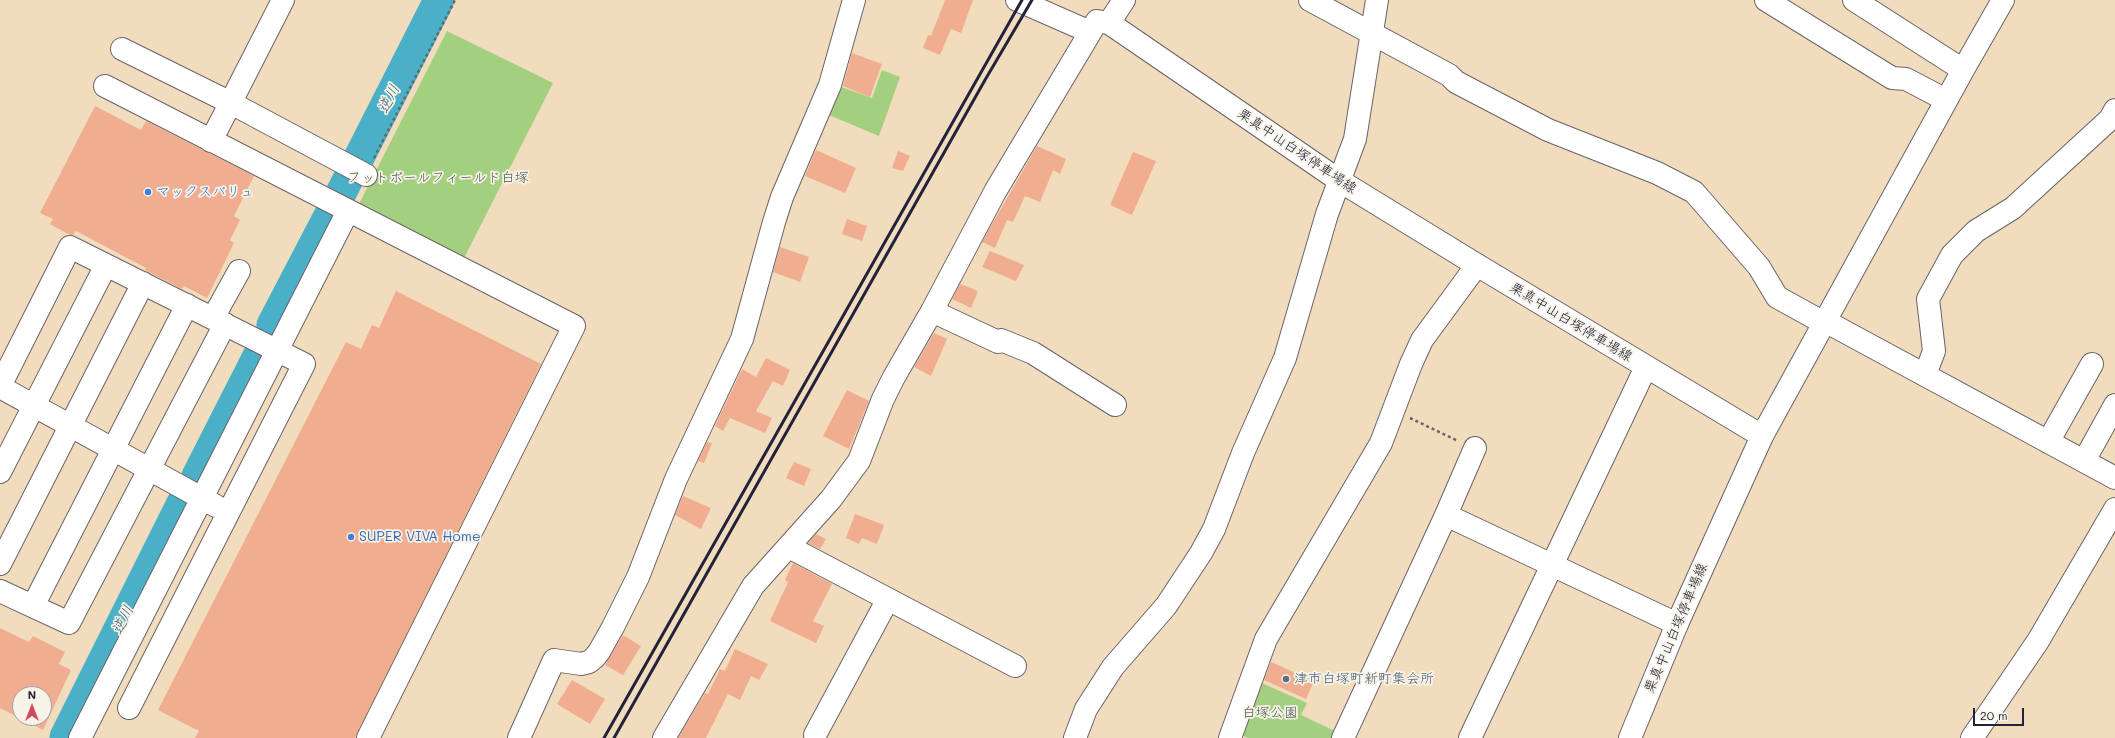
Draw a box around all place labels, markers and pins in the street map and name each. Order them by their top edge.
place label: マックスバリュ [156,184,254,200]
marker: マックスバリュ [143,187,153,197]
place label: SUPER VIVA Home [359,529,481,545]
marker: SUPER VIVA Home [346,532,356,542]
place label: 津市白塚町新町集会所 [1294,671,1434,687]
marker: 津市白塚町新町集会所 [1281,674,1291,684]

